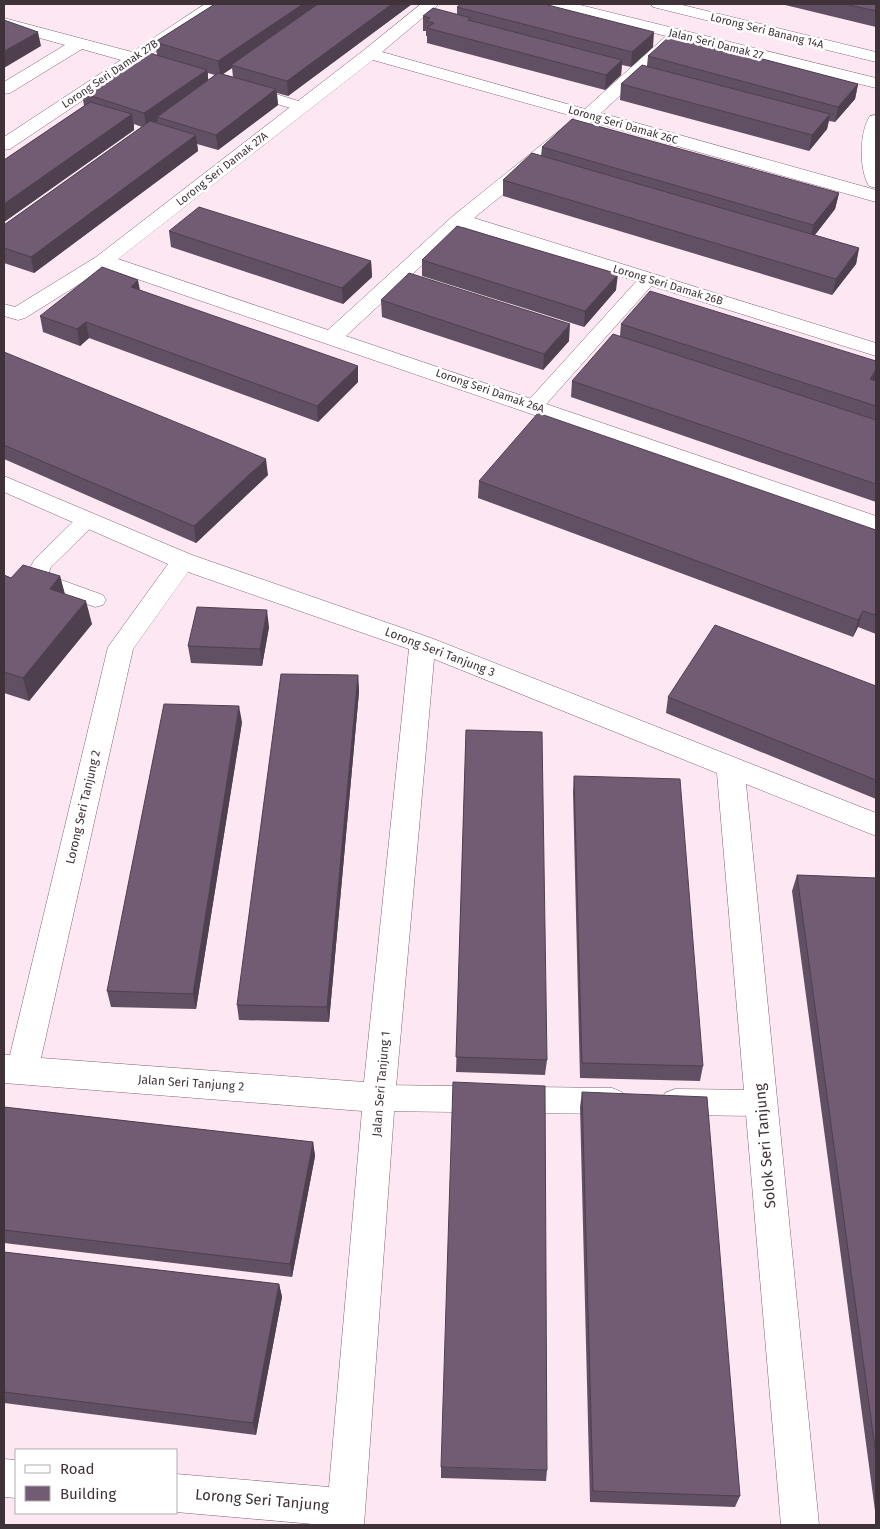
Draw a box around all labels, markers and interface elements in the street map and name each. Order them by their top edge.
street label: Lorong Seri Banang 14A [709,11,826,52]
street label: Jalan Seri Damak 27 [667,26,765,62]
street label: Lorong Seri Damak 27B [59,37,161,111]
street label: Lorong Seri Damak 26C [567,103,679,147]
street label: Lorong Seri Damak 27A [174,129,271,209]
street label: Lorong Seri Damak 26B [611,262,725,308]
street label: Lorong Seri Damak 26A [434,366,547,416]
street label: Lorong Seri Tanjung 3 [383,625,497,679]
street label: Lorong Seri Tanjung 2 [63,749,103,865]
street label: Jalan Seri Tanjung 1 [369,1031,393,1137]
street label: Jalan Seri Tanjung 2 [137,1072,245,1094]
street label: Solok Seri Tanjung [751,1083,779,1209]
legend [15,1449,178,1514]
text: Road [60,1460,95,1478]
text: Building [60,1485,116,1503]
street label: Lorong Seri Tanjung [194,1485,330,1515]

